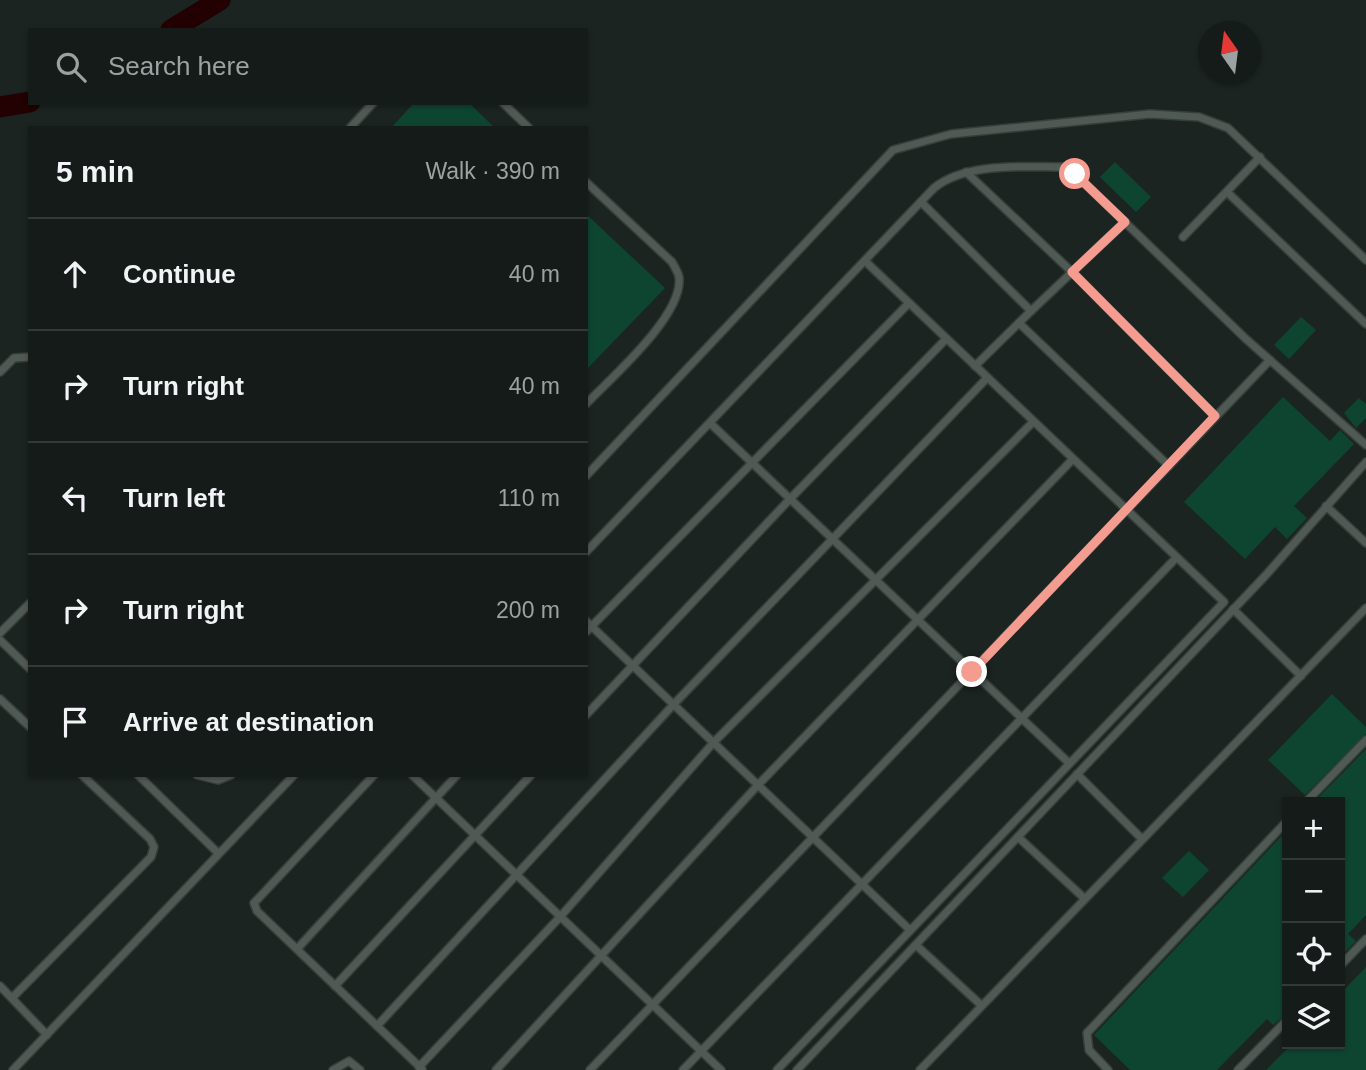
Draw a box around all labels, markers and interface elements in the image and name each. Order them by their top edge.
north arrow [1198,21,1261,84]
search box [28,28,588,105]
icon: search [52,48,90,86]
text: Search here [108,51,250,81]
text: 5 min [56,155,134,188]
text: Walk · 390 m [425,158,560,184]
route start [1059,158,1090,189]
icon: ahead [56,255,94,293]
text: Continue [123,259,236,289]
text: 40 m [509,261,560,287]
icon: right [56,367,94,405]
text: Turn right [123,371,244,401]
text: 40 m [509,373,560,399]
icon: left [56,479,94,517]
text: Turn left [123,483,225,513]
text: 110 m [498,485,560,511]
icon: right [56,591,94,629]
text: Turn right [123,595,244,625]
text: 200 m [496,597,560,623]
route end [956,656,987,687]
icon: arrive [56,703,94,741]
text: Arrive at destination [123,707,374,737]
map controls [1282,797,1345,1049]
button: + [1282,797,1345,860]
button: − [1282,860,1345,923]
button: locate [1282,923,1345,986]
button: layers [1282,986,1345,1049]

